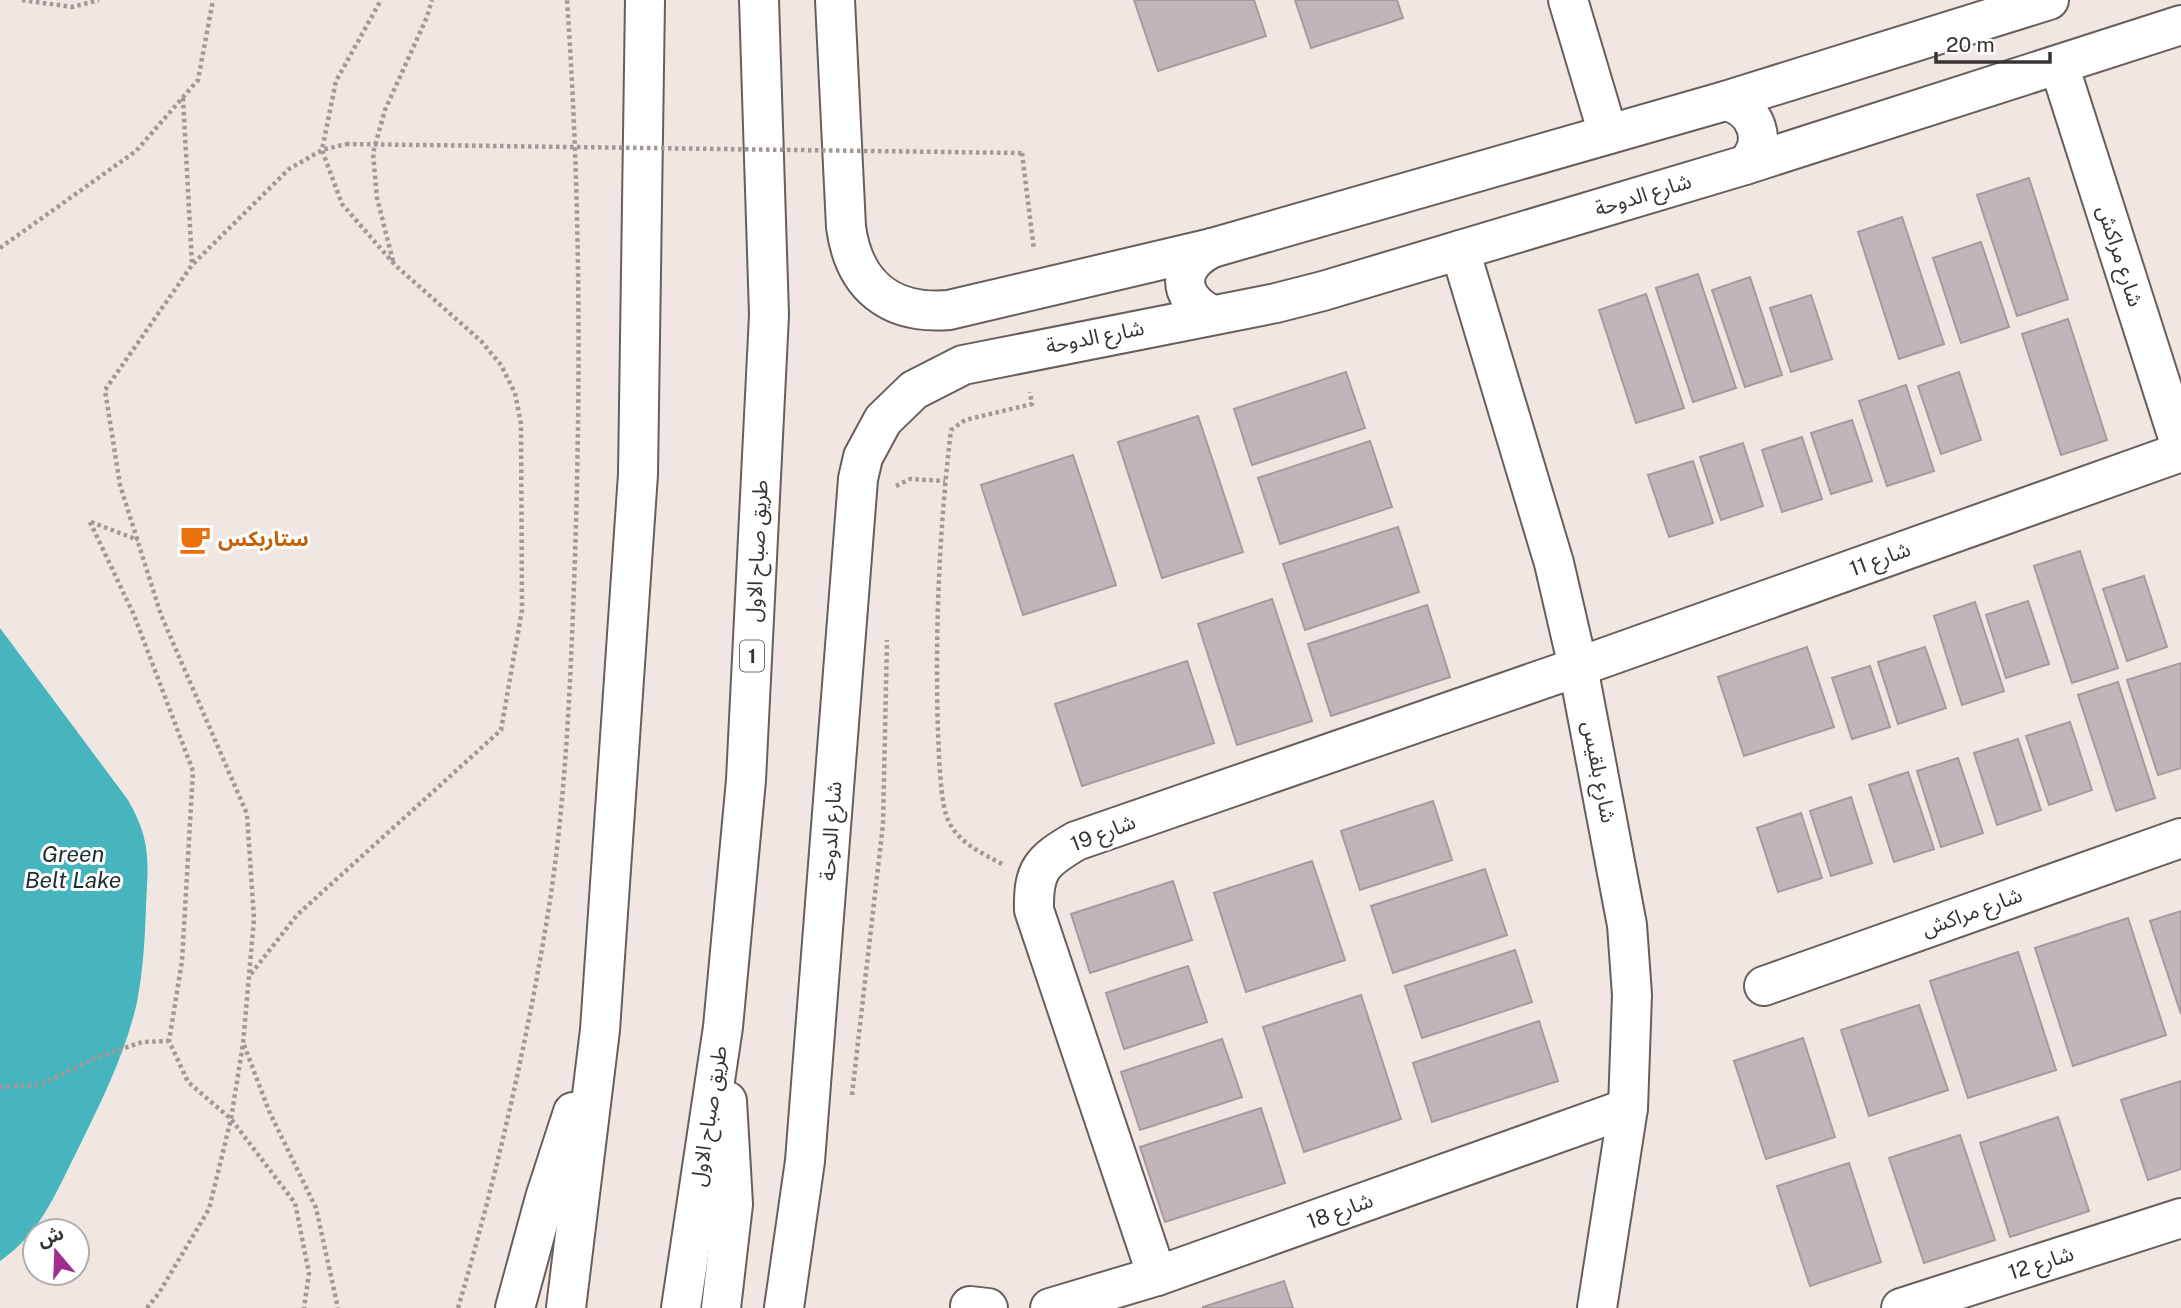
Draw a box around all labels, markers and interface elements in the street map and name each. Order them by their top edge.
scale bar [1936,21,2050,65]
text: 20 m [1946,32,1995,57]
street label: شارع الدوحة [1592,168,1695,224]
street label: شارع مراكش [2089,202,2149,311]
street label: شارع الدوحة [1044,315,1147,361]
street label: طريق صباح الاول [740,479,776,623]
cafe icon: ستاربكس [178,522,212,556]
place label: ستاربكس [218,526,309,551]
street label: شارع 11 [1846,536,1915,584]
road number: 1 [740,640,764,671]
street label: شارع بلقيس [1574,719,1622,825]
street label: شارع الدوحة [815,780,849,882]
street label: شارع 19 [1067,809,1140,859]
water label: Green Belt Lake [25,840,121,893]
street label: شارع مراكش [1918,882,2027,944]
street label: طريق صباح الاول [685,1044,735,1189]
street label: شارع 18 [1304,1187,1377,1237]
north arrow [21,1217,91,1287]
text: ش [35,1221,66,1251]
street label: شارع 12 [2005,1240,2078,1288]

